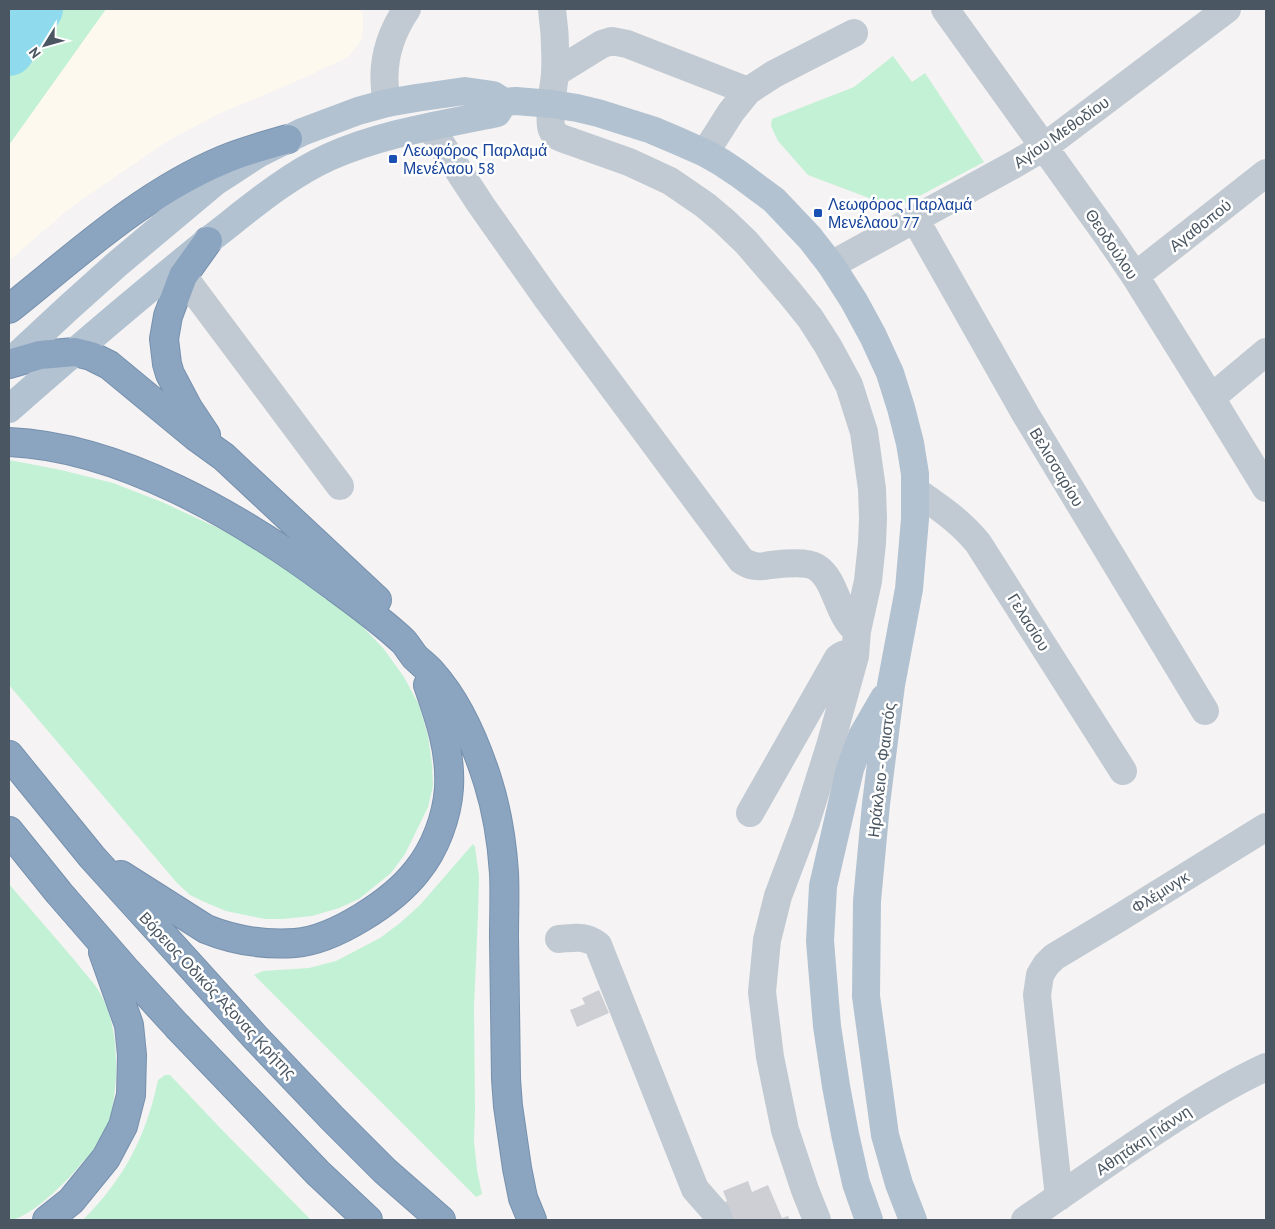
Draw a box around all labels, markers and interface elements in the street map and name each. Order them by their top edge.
north arrow [20,20,70,70]
text: N [25,44,45,62]
street label: Αγίου Μεθοδίου [1009,92,1113,172]
place label: Λεωφόρος Παρλαμά Μενέλαου 58 [403,140,547,178]
marker: Λεωφόρος Παρλαμά Μενέλαου 58 [387,153,399,165]
place label: Λεωφόρος Παρλαμά Μενέλαου 77 [828,194,972,232]
street label: Αγαθοπού [1165,194,1235,256]
street label: Θεοδούλου [1081,205,1143,283]
marker: Λεωφόρος Παρλαμά Μενέλαου 77 [812,207,824,219]
street label: Βελισσαρίου [1026,424,1088,510]
street label: Γελασίου [1004,590,1054,654]
street label: Ηράκλειο - Φαιστός [863,701,899,839]
street label: Φλέμινγκ [1127,866,1193,918]
street label: Βόρειος Οδικός Άξονας Κρήτης [135,907,301,1083]
street label: Αθητάκη Γιάννη [1091,1101,1195,1179]

